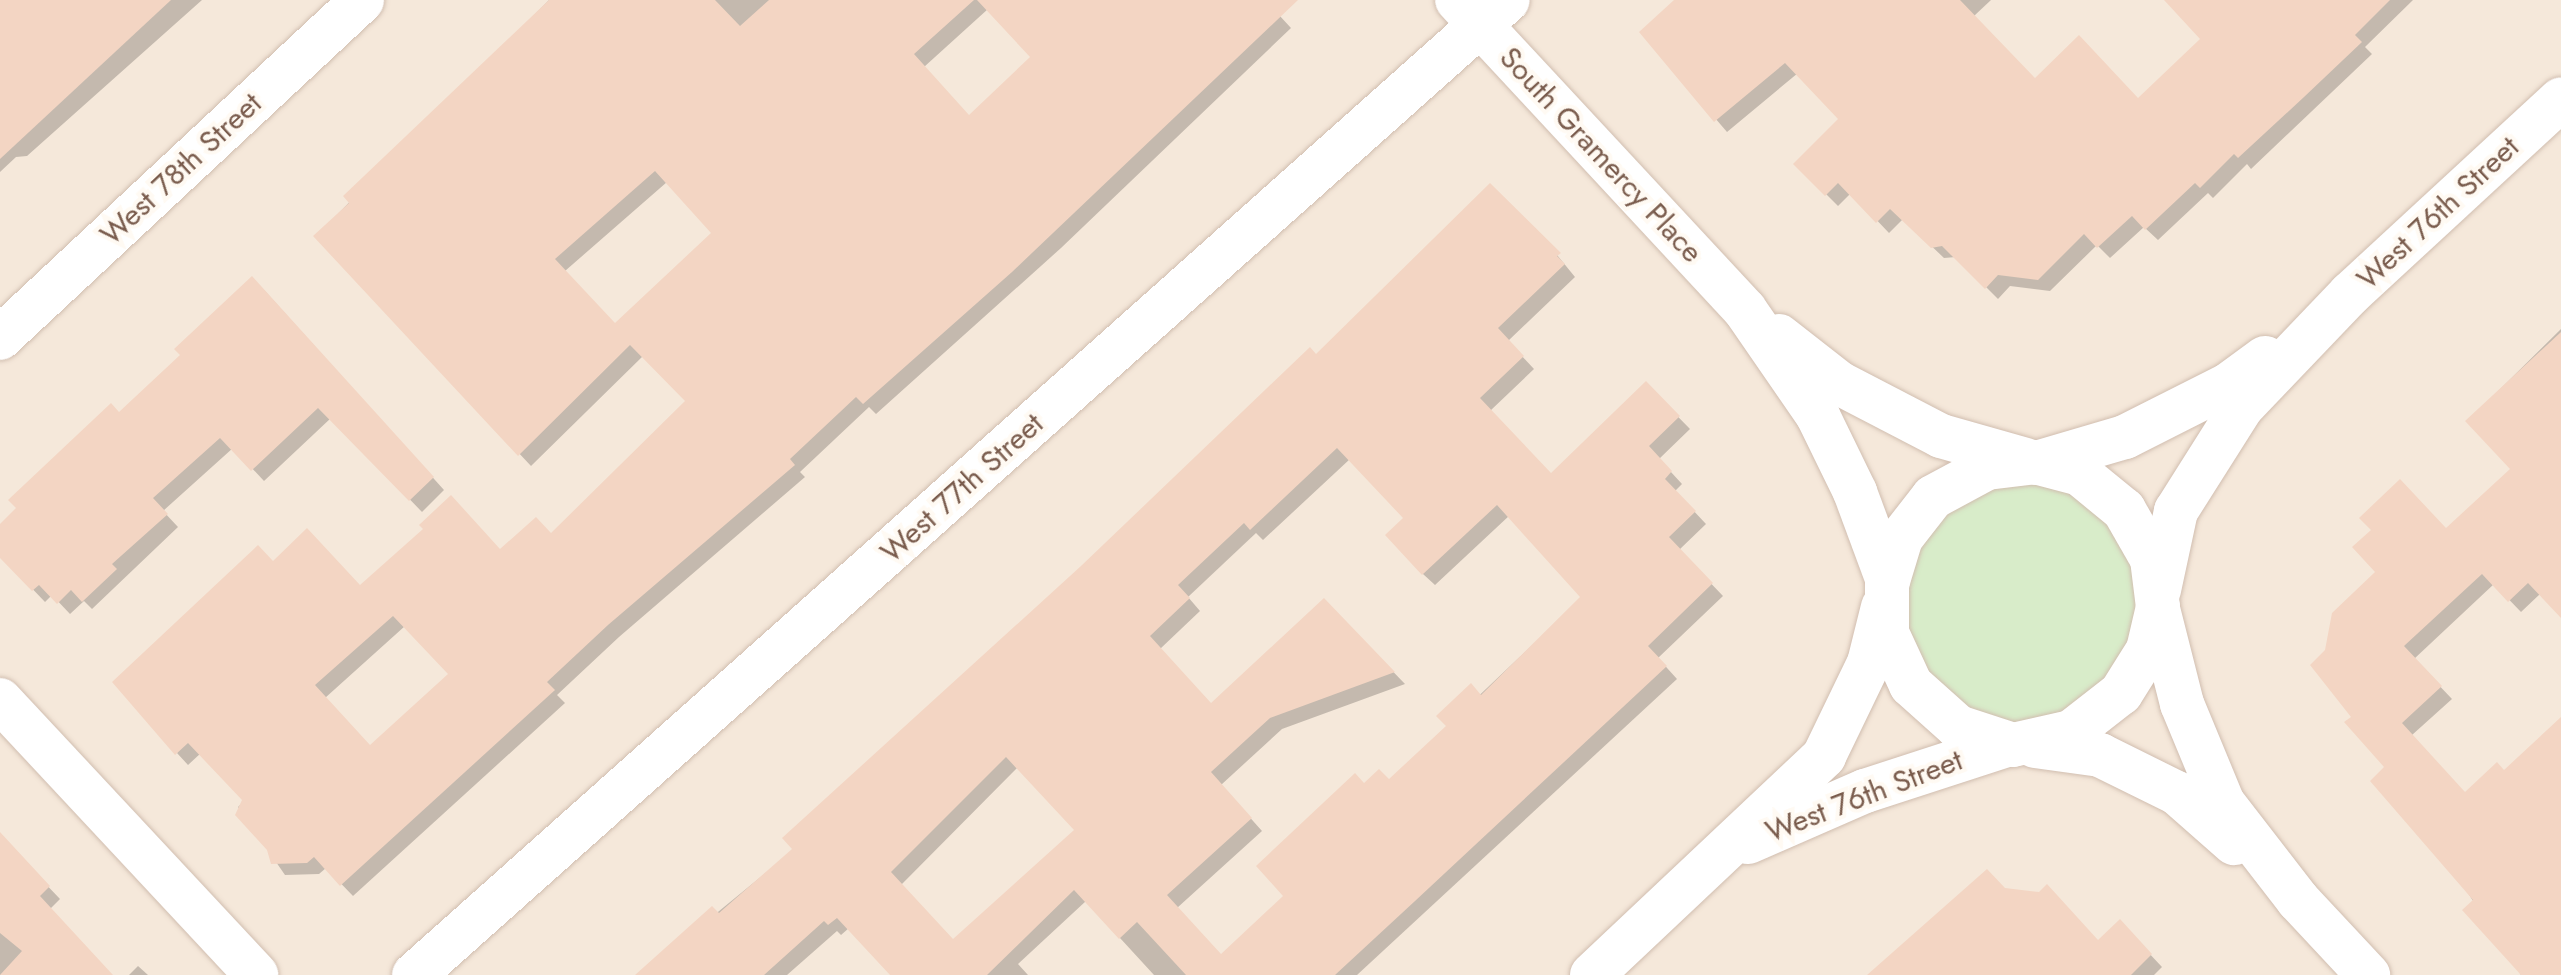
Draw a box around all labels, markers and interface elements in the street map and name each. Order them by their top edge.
street label: South Gramercy Place [1492,40,1710,270]
street label: West 78th Street [93,85,269,253]
street label: West 76th Street [2350,129,2526,297]
street label: West 77th Street [873,406,1051,570]
street label: West 76th Street [1761,742,1967,850]

